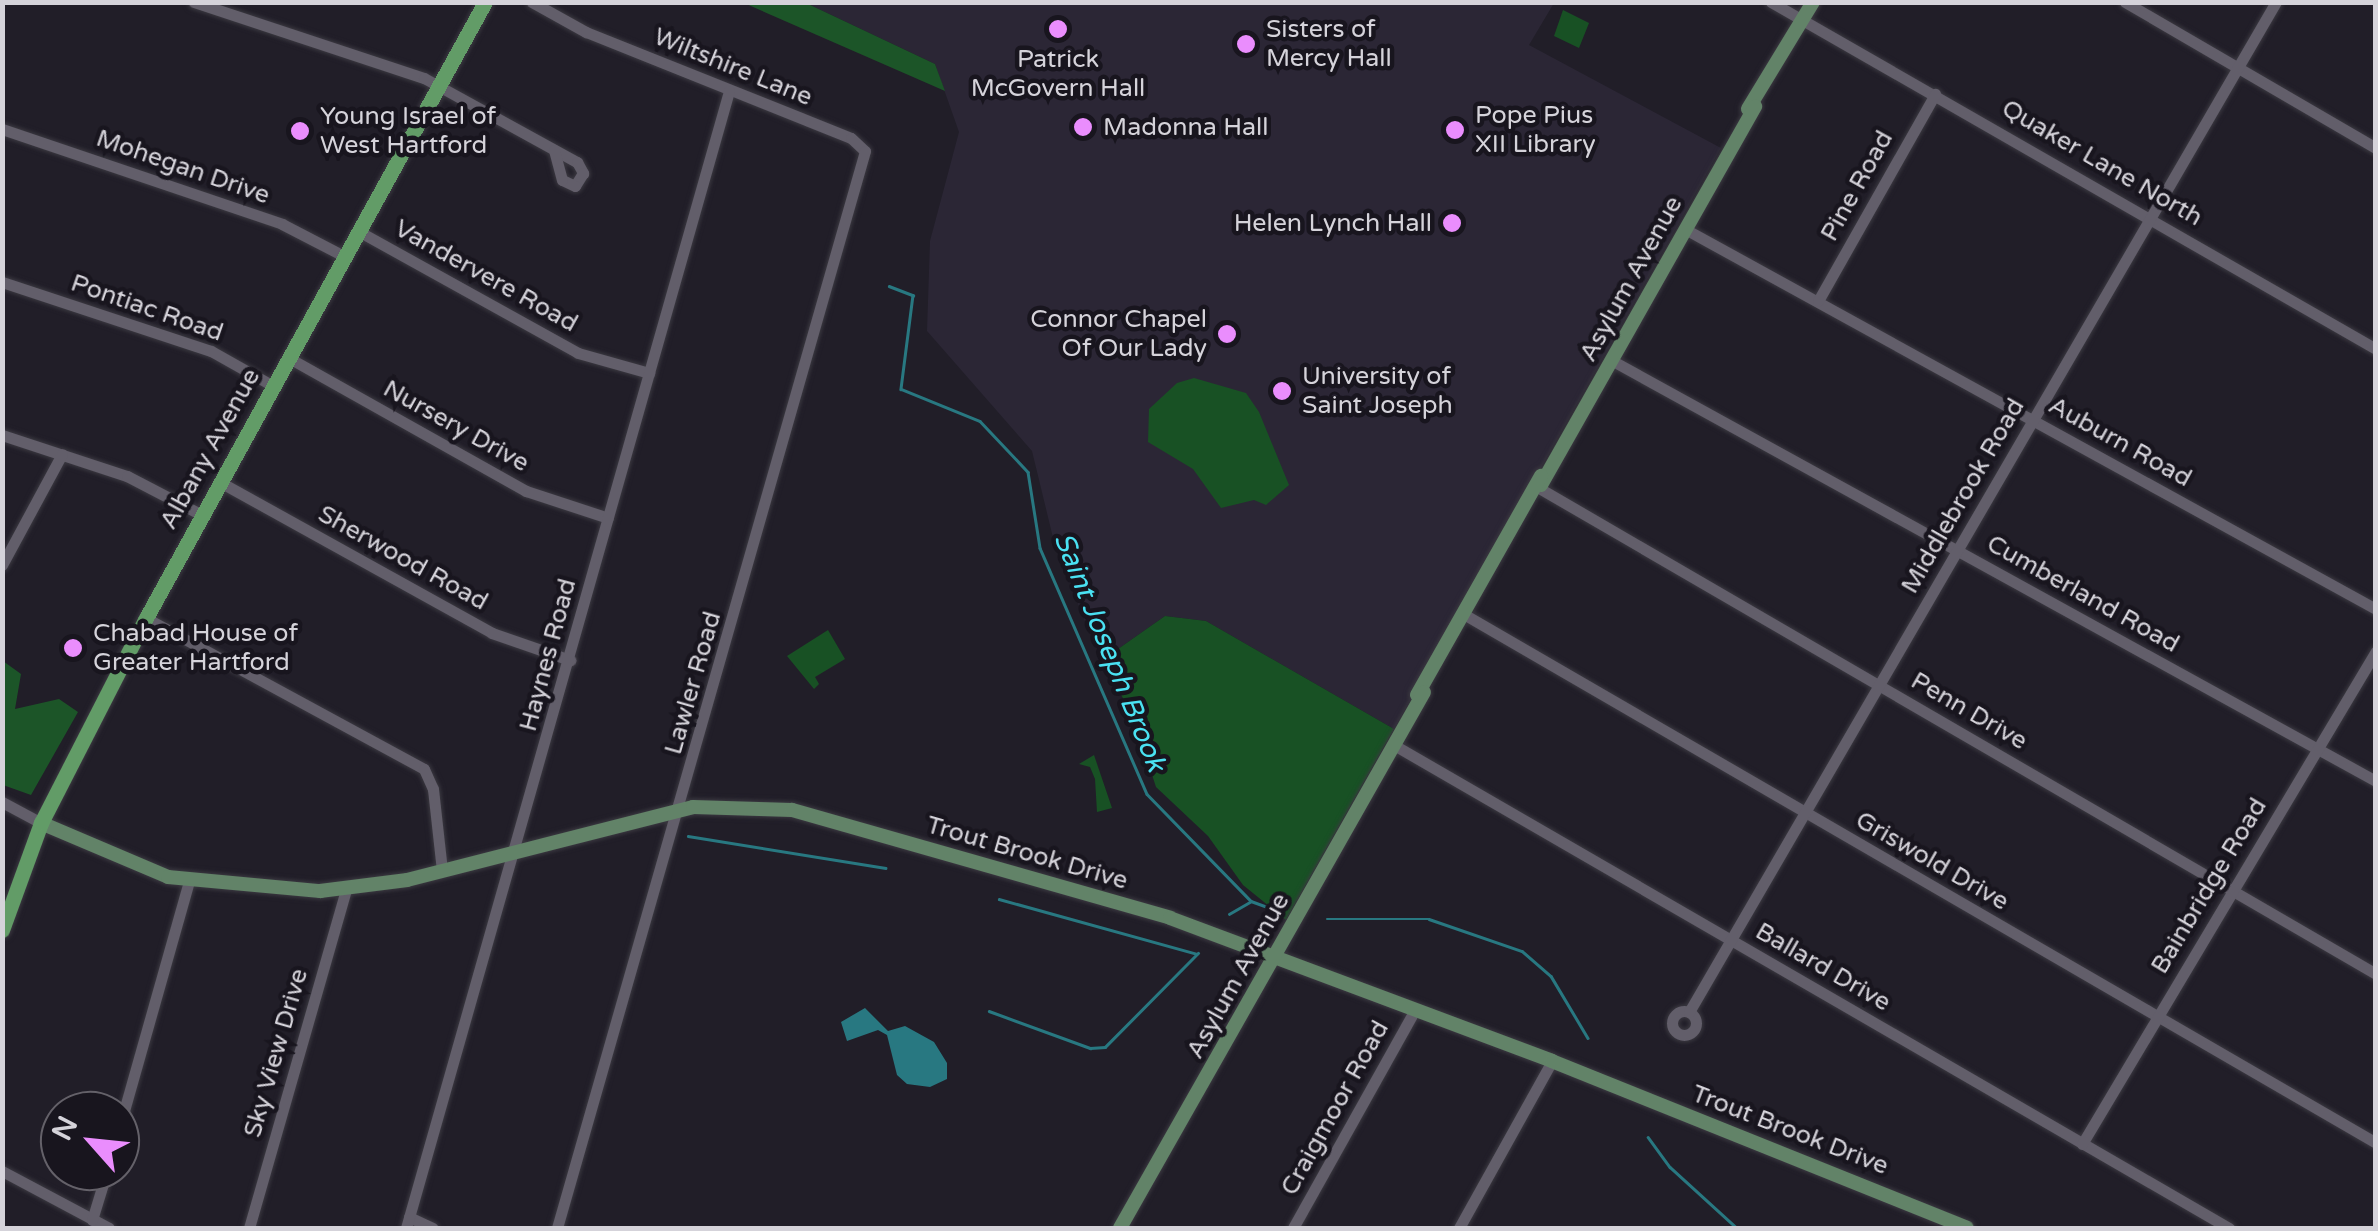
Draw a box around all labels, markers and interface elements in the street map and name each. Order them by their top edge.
place label: Sisters of Mercy Hall [1266,15,1392,74]
marker: Patrick McGovern Hall [1047,18,1069,40]
street label: Wiltshire Lane [649,22,817,112]
marker: Sisters of Mercy Hall [1235,33,1257,55]
place label: Patrick McGovern Hall [971,45,1145,104]
street label: Quaker Lane North [1996,93,2208,233]
place label: Pope Pius XII Library [1475,101,1596,160]
place label: Young Israel of West Hartford [320,102,496,161]
place label: Madonna Hall [1103,112,1269,142]
marker: Madonna Hall [1072,116,1094,138]
marker: Pope Pius XII Library [1444,119,1466,141]
marker: Young Israel of West Hartford [289,120,311,142]
street label: Mohegan Drive [92,123,274,211]
street label: Pine Road [1814,126,1900,246]
street label: Asylum Avenue [1573,191,1689,367]
place label: Helen Lynch Hall [1234,208,1432,238]
marker: Helen Lynch Hall [1441,212,1463,234]
street label: Vandervere Road [389,213,583,339]
street label: Pontiac Road [67,268,227,348]
place label: Connor Chapel Of Our Lady [1030,305,1207,364]
marker: Connor Chapel Of Our Lady [1216,323,1238,345]
place label: University of Saint Joseph [1302,362,1453,421]
street label: Albany Avenue [154,363,266,535]
street label: Nursery Drive [378,374,534,478]
marker: University of Saint Joseph [1271,380,1293,402]
street label: Auburn Road [2043,390,2197,494]
street label: Middlebrook Road [1895,393,2031,599]
street label: Sherwood Road [313,499,493,617]
water label: Saint Joseph Brook [1047,528,1173,776]
street label: Cumberland Road [1982,529,2184,659]
street label: Haynes Road [513,575,583,735]
street label: Lawler Road [658,608,728,758]
place label: Chabad House of Greater Hartford [93,619,298,678]
marker: Chabad House of Greater Hartford [62,637,84,659]
street label: Penn Drive [1906,666,2032,756]
street label: Bainbridge Road [2145,793,2273,979]
street label: Griswold Drive [1850,805,2014,917]
street label: Trout Brook Drive [923,810,1131,896]
street label: Asylum Avenue [1180,888,1296,1064]
street label: Ballard Drive [1750,916,1896,1018]
street label: Sky View Drive [238,965,314,1141]
street label: Craigmoor Road [1275,1015,1395,1201]
street label: Trout Brook Drive [1688,1079,1892,1181]
north arrow [40,1091,140,1191]
text: N [45,1111,85,1146]

